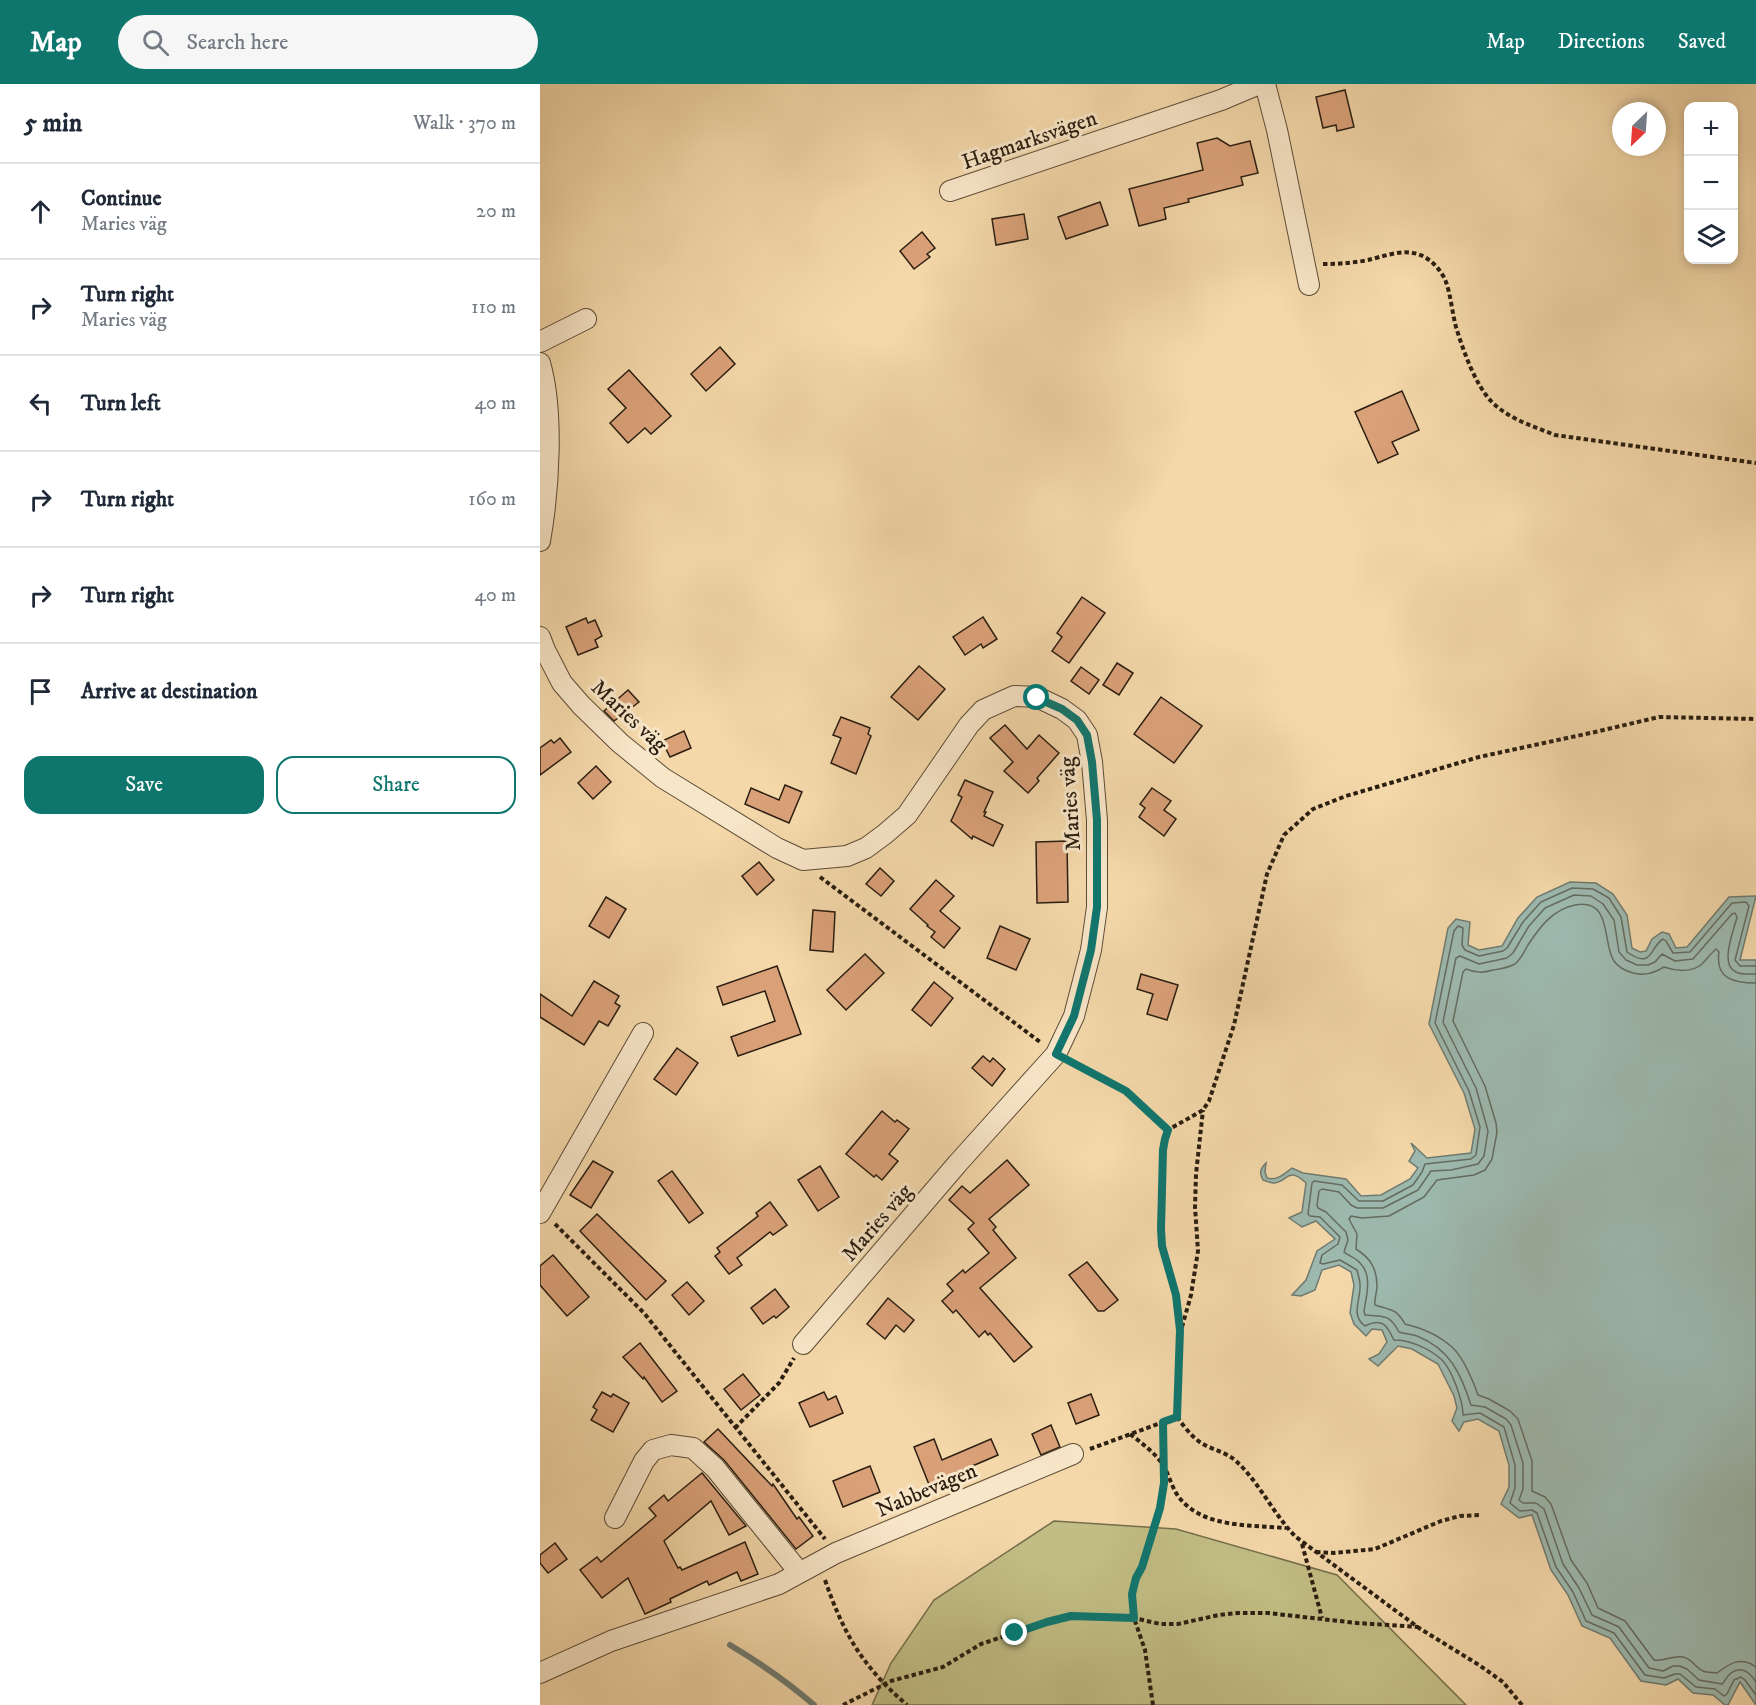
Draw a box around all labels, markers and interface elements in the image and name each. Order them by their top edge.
search box [118,15,538,69]
text: Map [30,25,82,60]
icon: search [139,26,172,59]
text: Search here [187,29,288,56]
text: Map [1486,29,1525,55]
text: Directions [1558,29,1645,55]
text: Saved [1678,29,1726,55]
north arrow [1612,102,1666,156]
map controls [1684,102,1738,264]
button: + [1684,102,1738,156]
street label: Hagmarksvägen [958,105,1101,176]
text: 5 min [24,107,82,140]
text: Walk · 370 m [413,111,516,136]
button: − [1684,156,1738,210]
text: Continue [81,185,162,212]
icon: ahead [24,195,57,228]
text: 20 m [476,199,516,224]
button: layers [1684,210,1738,264]
text: Maries väg [81,212,167,237]
text: Turn right [81,281,174,308]
icon: right [24,291,57,324]
text: 110 m [471,295,516,320]
text: Maries väg [81,308,167,333]
icon: left [24,387,57,420]
text: Turn left [81,390,161,417]
text: 40 m [474,391,516,416]
icon: right [24,483,57,516]
text: Turn right [81,486,174,513]
text: 160 m [468,487,516,512]
icon: right [24,579,57,612]
text: Turn right [81,582,174,609]
text: 40 m [474,583,516,608]
street label: Maries väg [585,674,673,758]
icon: arrive [24,675,57,708]
text: Arrive at destination [81,678,258,705]
route start [1023,684,1049,710]
button: Save [24,756,264,814]
button: Share [276,756,516,814]
street label: Maries väg [1054,756,1087,852]
street label: Maries väg [836,1178,918,1267]
street label: Nabbevägen [872,1457,982,1524]
route end [1001,1619,1027,1645]

